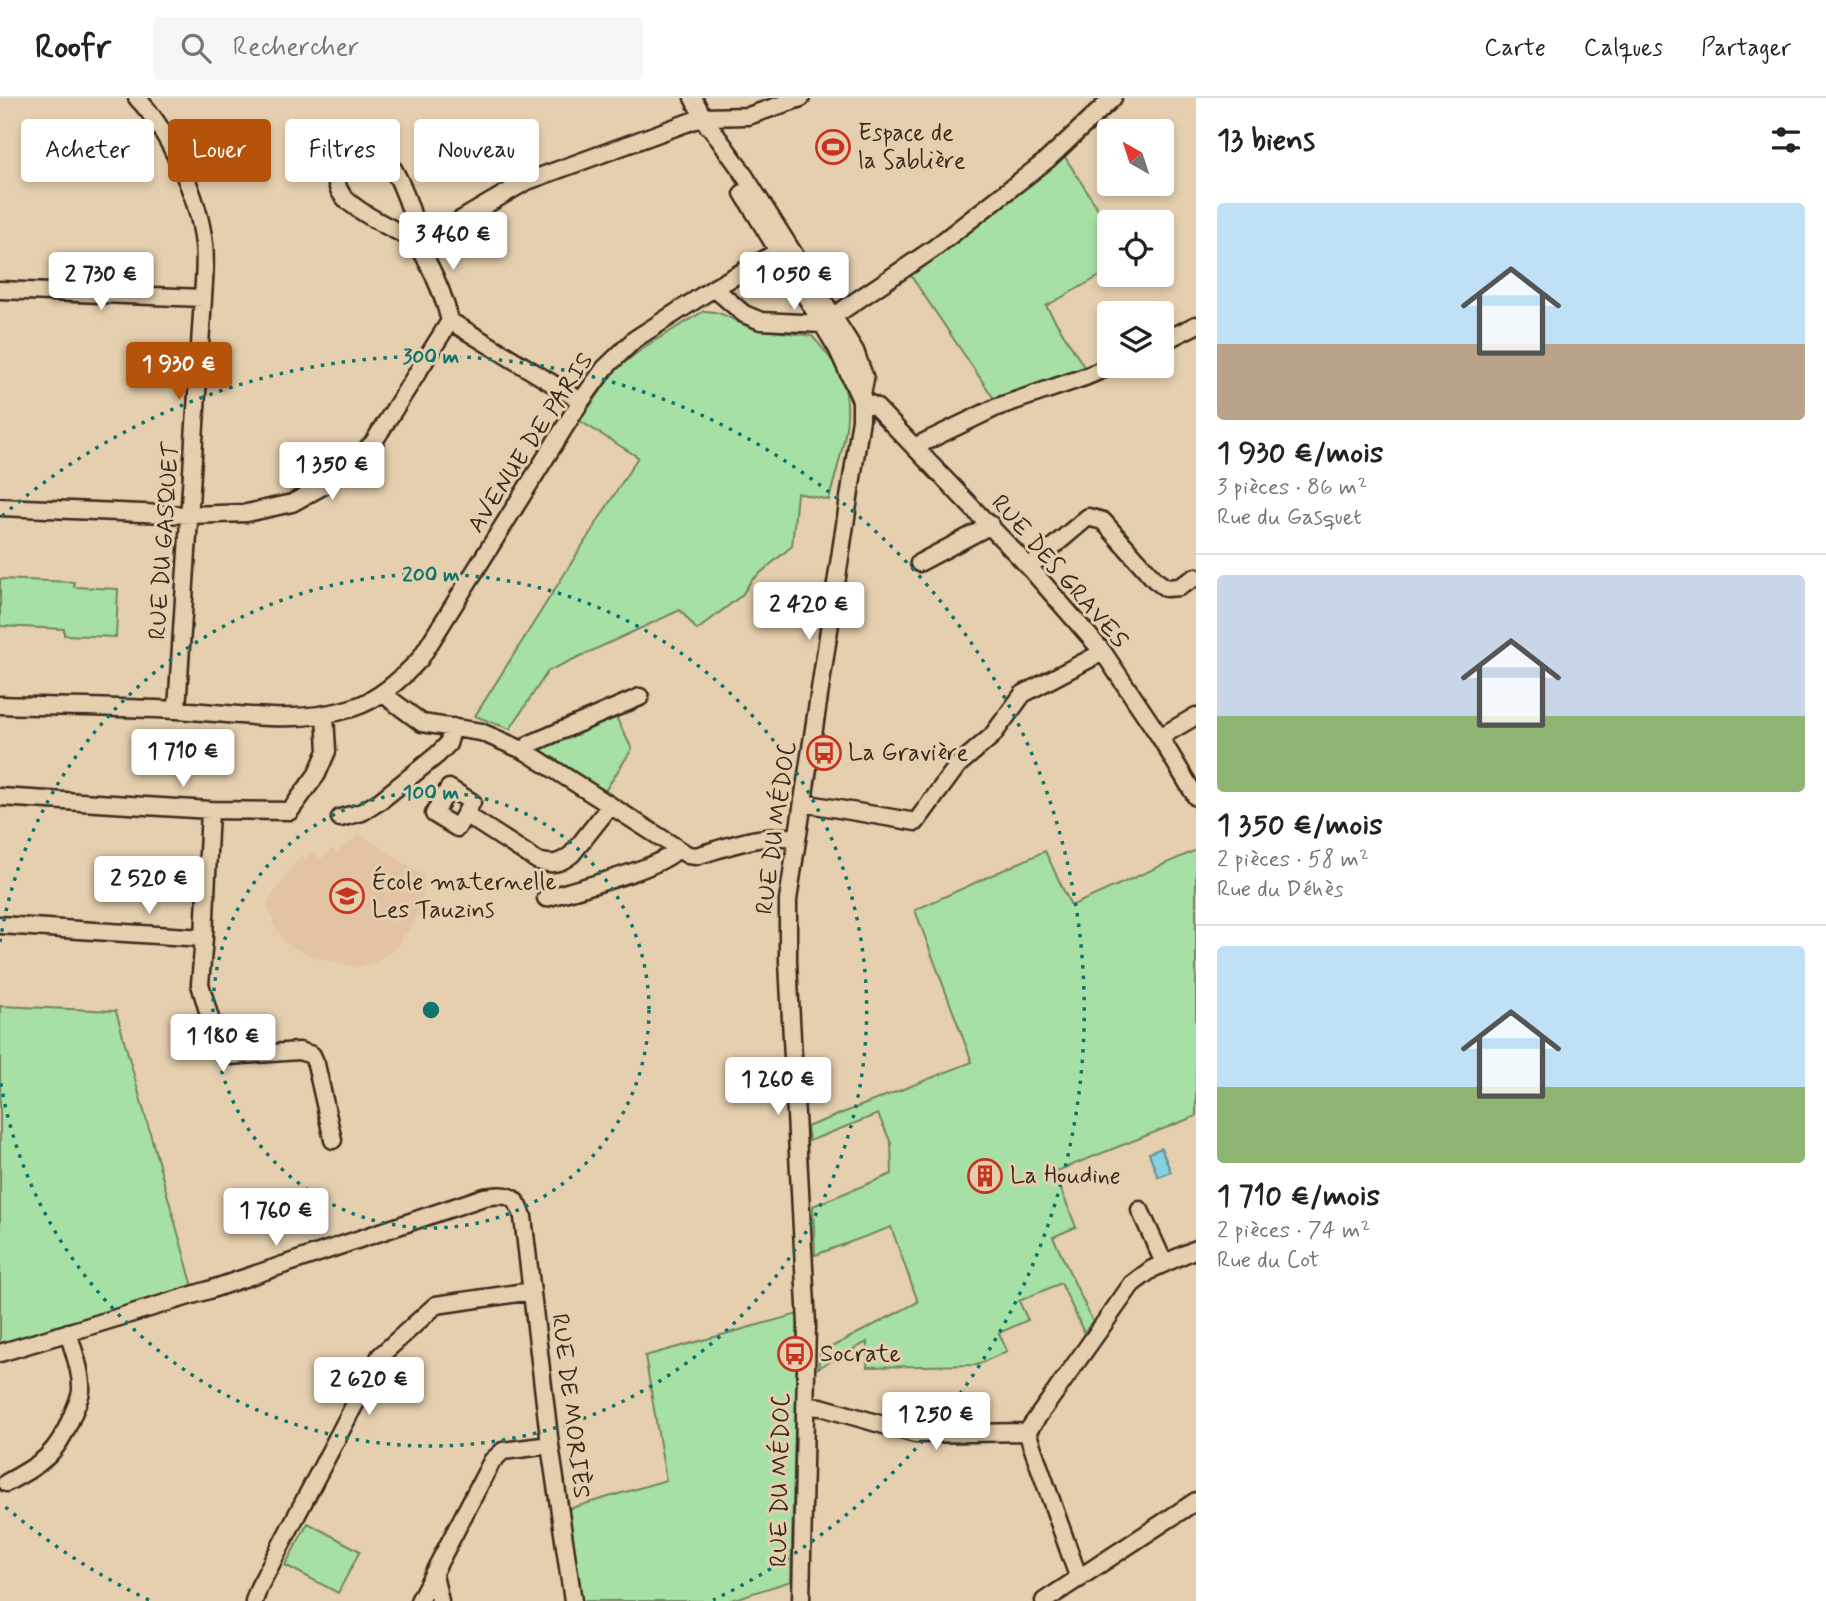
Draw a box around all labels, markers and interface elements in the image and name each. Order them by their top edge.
search box [153,17,643,80]
text: Roofr [35,26,111,70]
icon: search [177,29,215,67]
text: Rechercher [233,31,359,65]
text: Carte [1484,33,1546,64]
text: Calques [1584,33,1663,64]
text: Partager [1701,33,1791,64]
place label: Espace de la Sablière [858,118,966,177]
chip: Acheter [21,119,154,182]
chip: Louer [168,119,271,182]
chip: Filtres [285,119,400,182]
chip: Nouveau [414,119,539,182]
north arrow [1097,119,1174,196]
map controls [1097,119,1174,378]
text: 13 biens [1217,121,1315,160]
icon: filters [1767,121,1805,159]
sports icon: Espace de la Sablière [814,128,852,166]
button: locate [1097,210,1174,287]
pin: 3 460 € [388,212,518,272]
text: 3 460 € [415,220,491,250]
icon: home [1448,248,1574,374]
pin: 2 730 € [36,252,166,312]
pin: 1 050 € [729,252,859,312]
text: 2 730 € [65,260,137,290]
text: 1 050 € [756,260,832,290]
button: layers [1097,301,1174,378]
pin: 1 930 € [114,342,244,402]
text: 300 m [403,343,460,371]
street label: AVENUE DE PARIS [461,347,601,539]
text: 1 930 € [142,350,216,380]
text: 1 930 €/mois [1217,434,1383,473]
street label: RUE DU GASQUET [143,441,187,641]
pin: 1 350 € [267,442,397,502]
text: 1 350 € [295,450,369,480]
text: 3 pièces · 86 m² [1217,473,1367,503]
street label: RUE DES GRAVES [984,489,1134,655]
text: Rue du Gasquet [1217,503,1362,533]
text: 200 m [402,561,460,589]
pin: 2 420 € [744,582,874,642]
text: 2 420 € [769,590,849,620]
icon: home [1448,620,1574,746]
pin: 1 710 € [118,730,248,789]
bus stop icon: La Gravière [805,734,843,772]
text: 1 710 € [147,737,219,767]
place label: La Gravière [848,738,968,769]
street label: RUE DU MÉDOC [748,739,804,917]
text: 100 m [403,779,459,807]
text: 1 350 €/mois [1217,806,1383,845]
text: 2 pièces · 58 m² [1217,845,1369,875]
pin: 2 520 € [84,856,214,916]
text: 2 520 € [110,864,188,894]
place label: École maternelle Les Tauzins [372,865,557,926]
text: Rue du Déhès [1217,875,1344,905]
school or university icon: École maternelle Les Tauzins [328,877,366,915]
icon: home [1448,991,1574,1117]
centre of rings [419,998,443,1022]
pin: 1 180 € [158,1014,288,1074]
text: 1 180 € [187,1022,259,1052]
pin: 1 260 € [713,1058,843,1117]
text: 1 260 € [741,1065,815,1095]
building icon: La Houdine [966,1157,1004,1195]
place label: La Houdine [1010,1161,1121,1192]
text: 1 710 €/mois [1217,1177,1380,1216]
pin: 1 760 € [211,1188,341,1248]
text: 1 760 € [239,1196,313,1226]
text: 2 pièces · 74 m² [1217,1216,1370,1246]
text: Rue du Cot [1217,1246,1319,1276]
street label: RUE DE MORIÈS [543,1312,597,1500]
bus stop icon: Socrate [776,1335,814,1373]
place label: Socrate [820,1339,901,1370]
pin: 2 620 € [304,1358,434,1417]
text: 2 620 € [330,1365,408,1395]
street label: RUE DU MÉDOC [762,1392,798,1567]
pin: 1 250 € [871,1392,1001,1452]
text: 1 250 € [898,1400,974,1430]

